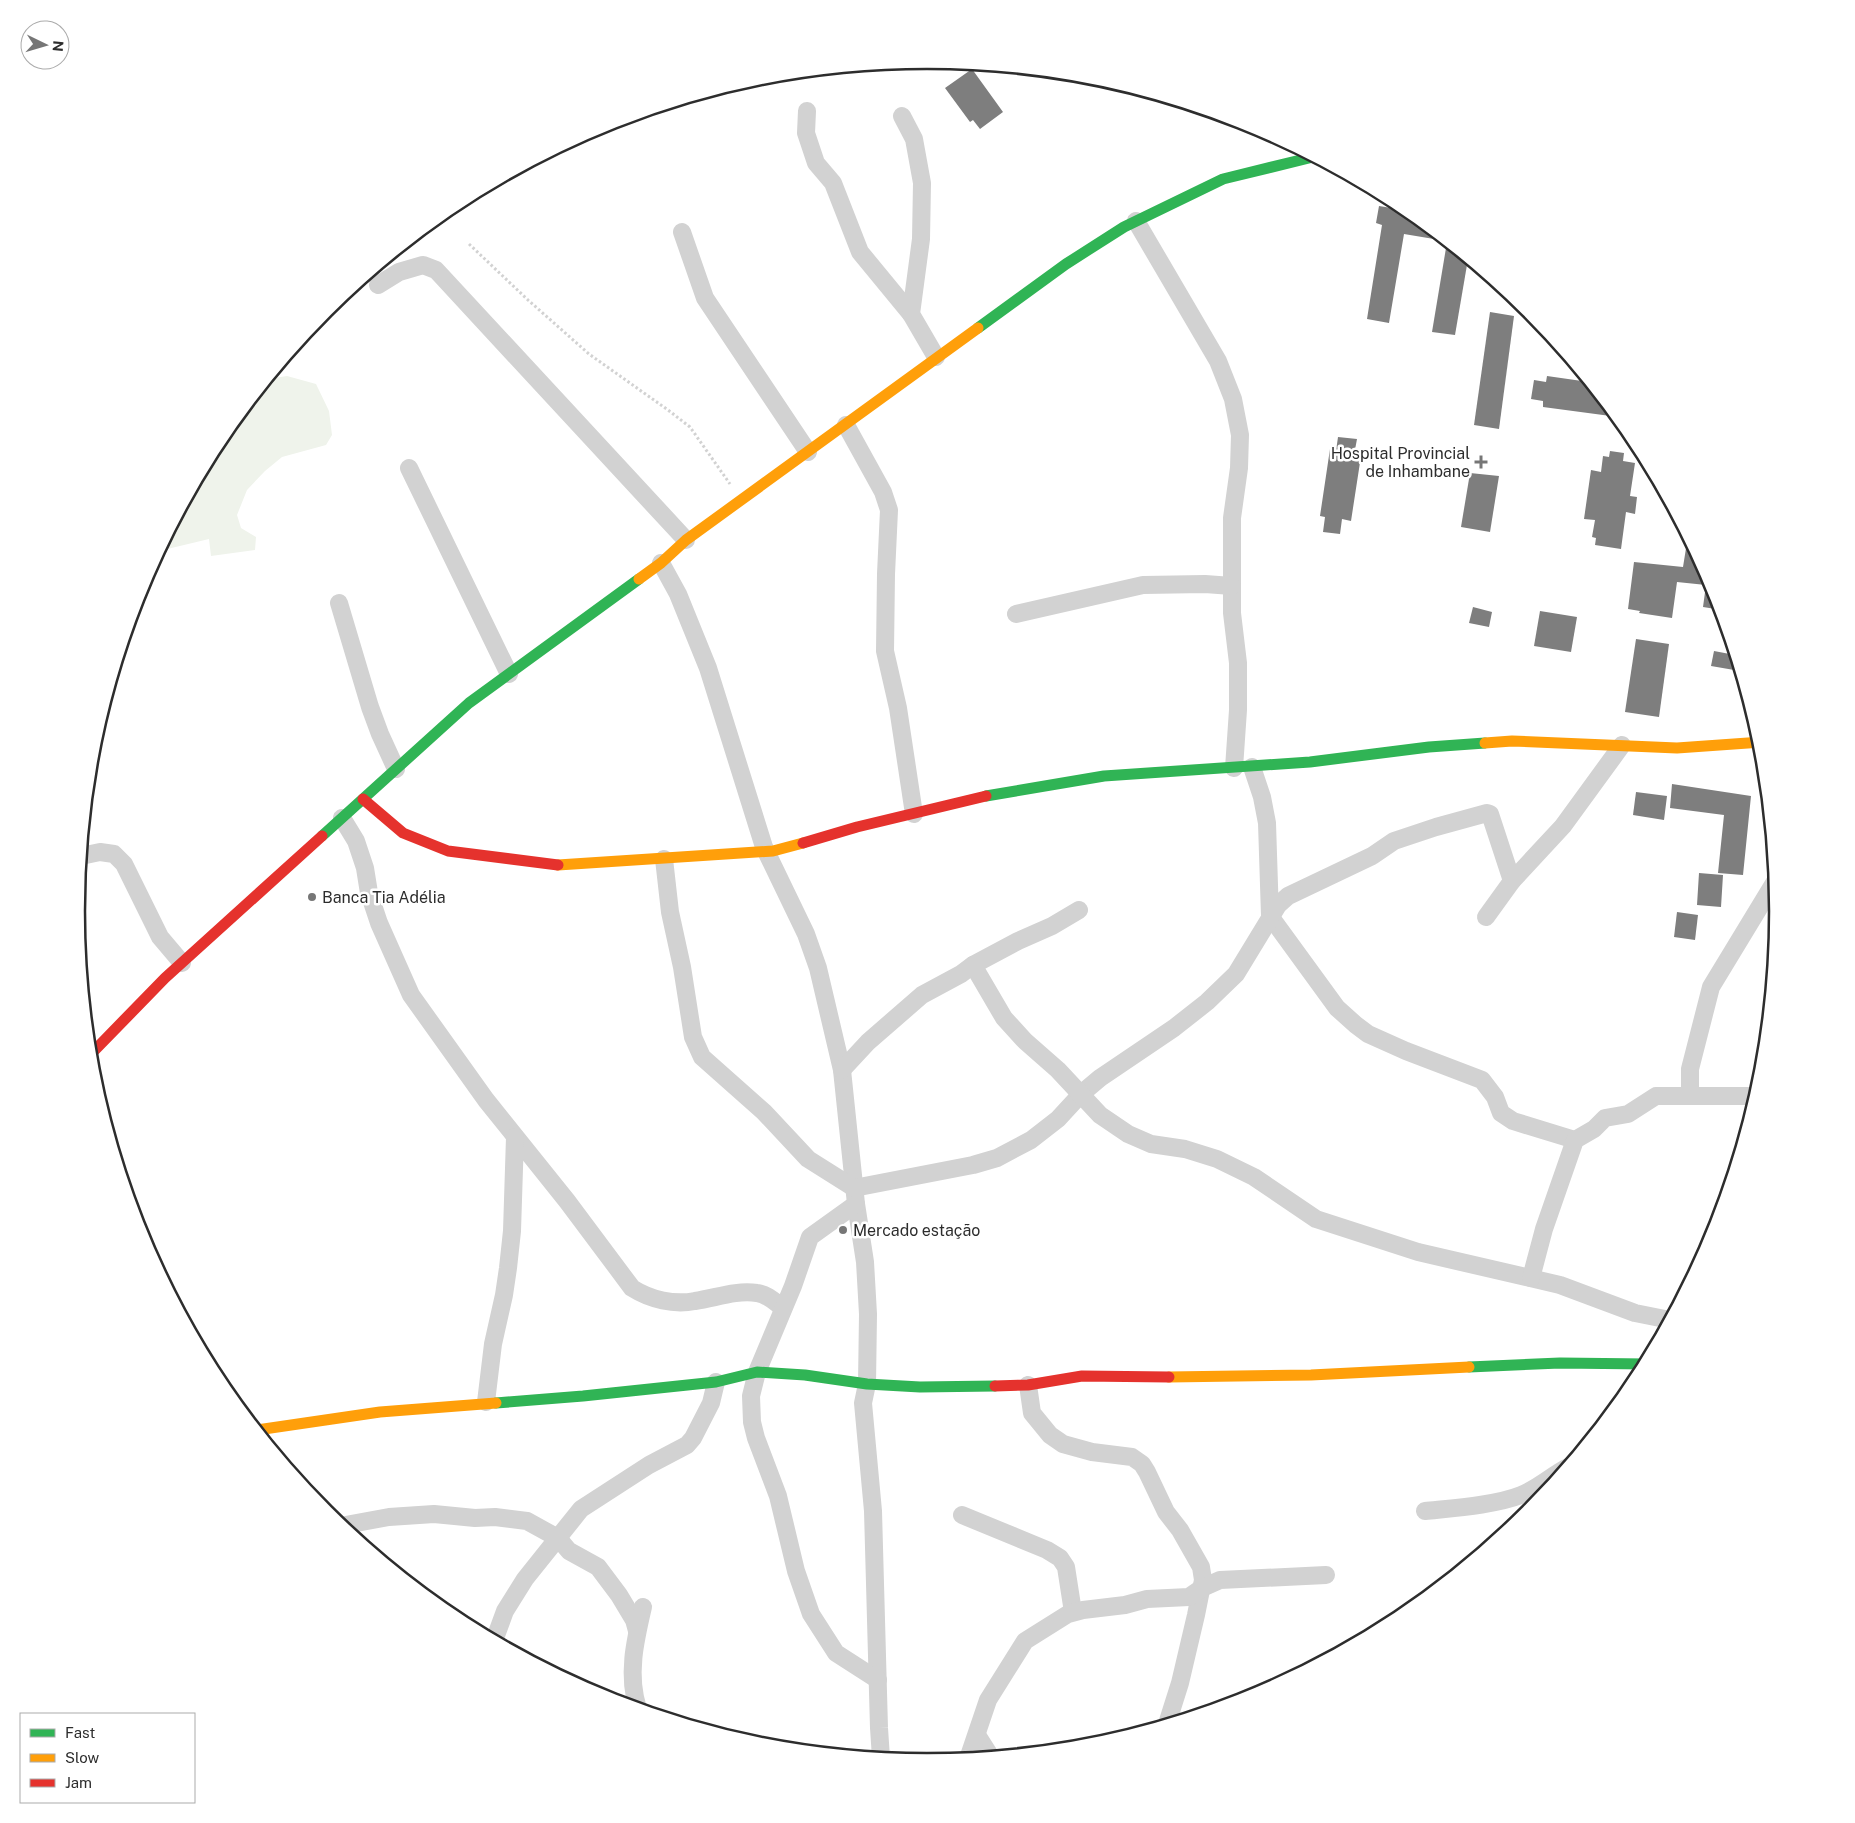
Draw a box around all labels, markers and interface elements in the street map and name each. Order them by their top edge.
north arrow [20,20,70,70]
text: N [50,40,66,52]
place label: Hospital Provincial de Inhambane [1331,444,1470,481]
marker: Hospital Provincial de Inhambane [1474,455,1488,469]
place label: Banca Tia Adélia [322,888,446,907]
marker: Banca Tia Adélia [306,891,318,903]
place label: Mercado estação [853,1221,980,1240]
marker: Mercado estação [837,1224,849,1236]
legend [20,1713,195,1803]
text: Fast [65,1724,95,1741]
text: Slow [65,1749,100,1766]
text: Jam [65,1774,92,1791]

